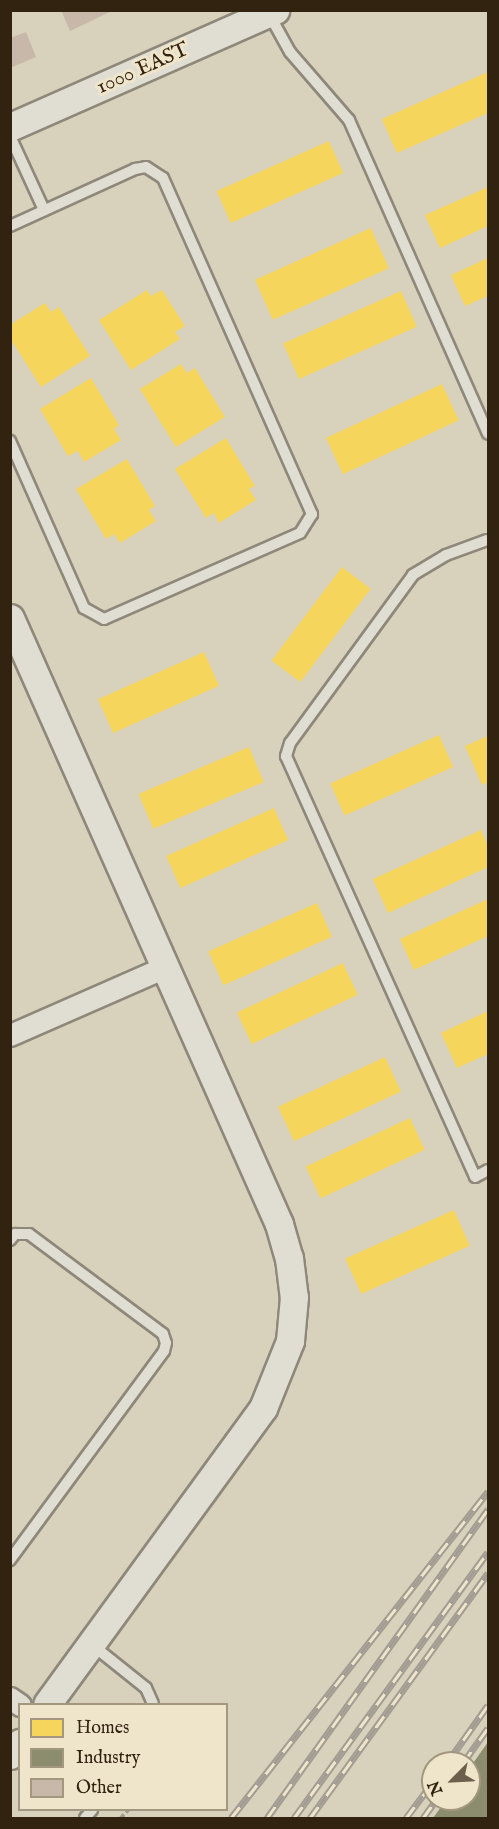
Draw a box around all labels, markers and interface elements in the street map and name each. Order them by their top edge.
street label: 1000 EAST [93,38,193,100]
legend [18,1703,228,1811]
text: Homes [76,1717,129,1740]
text: Industry [76,1747,140,1770]
north arrow [421,1751,481,1811]
text: Other [76,1777,122,1800]
text: N [424,1777,448,1798]

